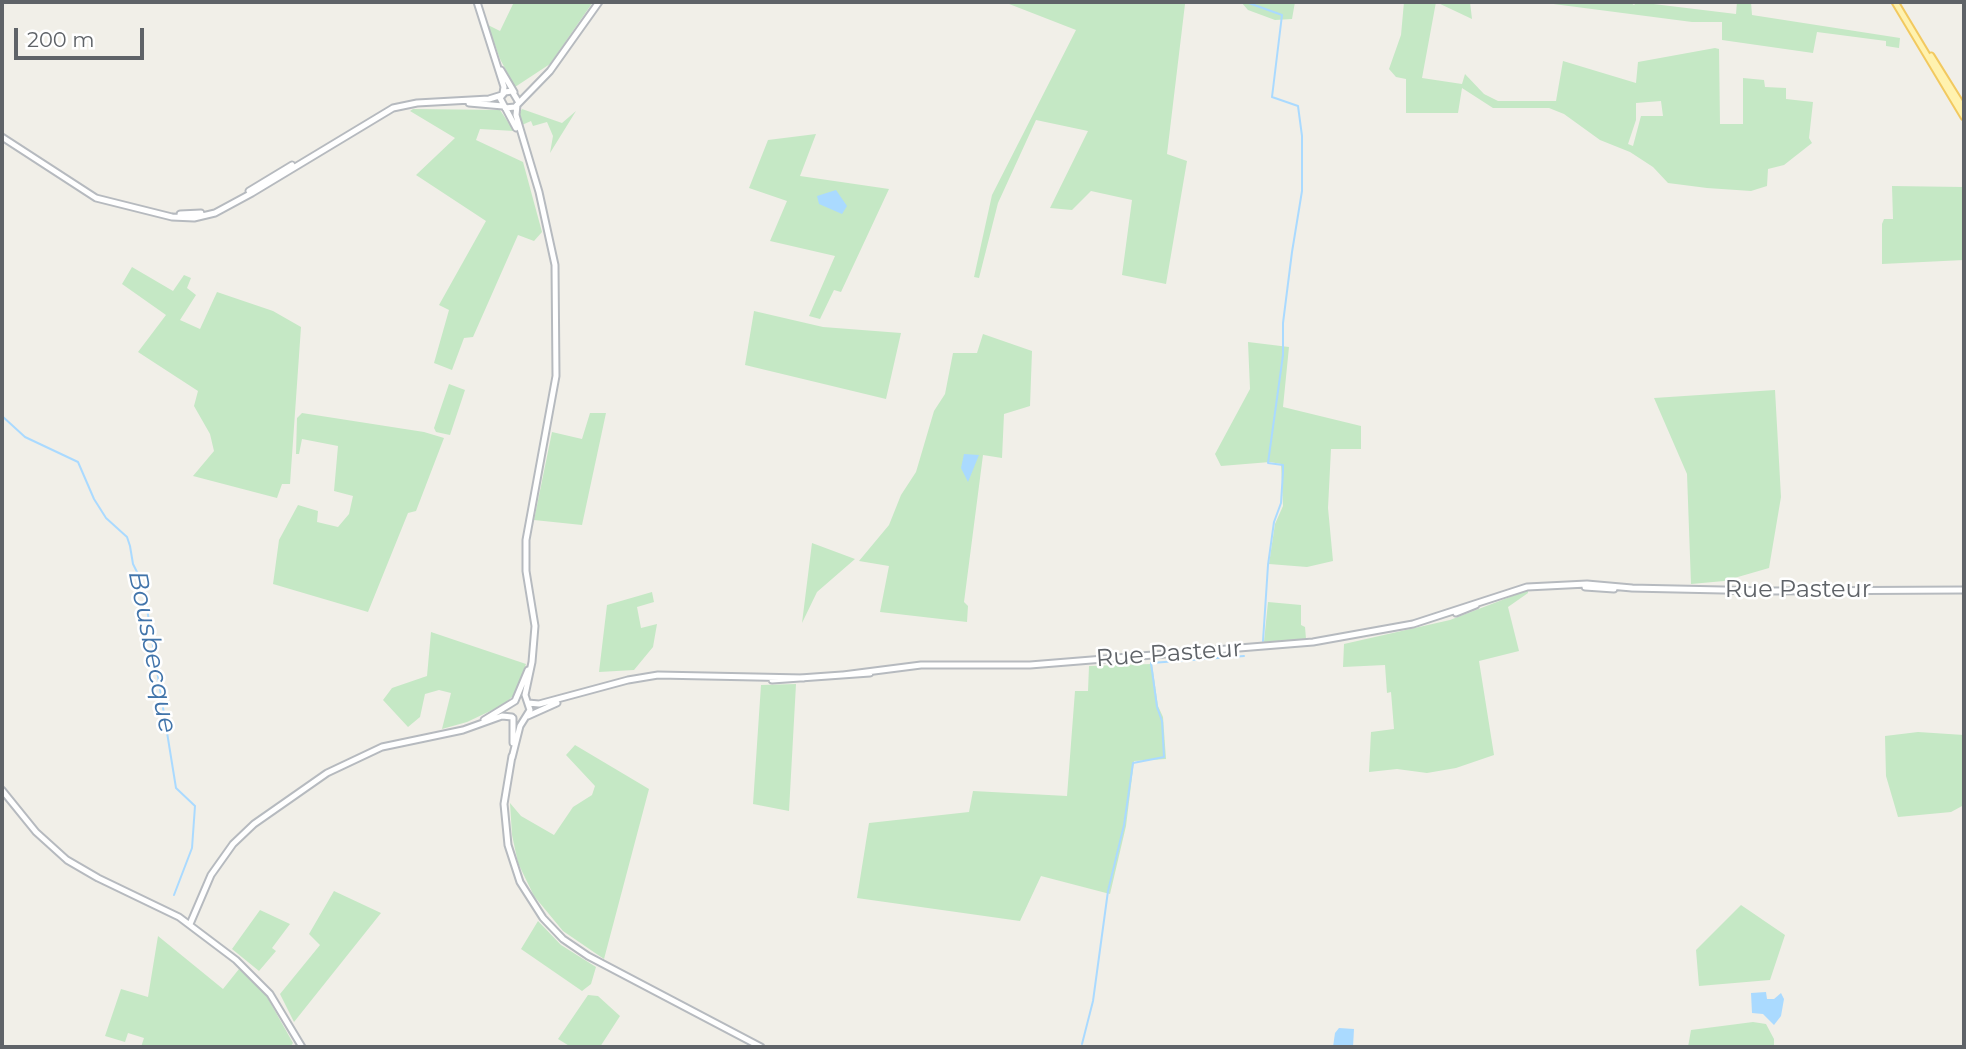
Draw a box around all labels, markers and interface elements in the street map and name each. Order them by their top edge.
scale bar [18,14,147,58]
text: 200 m [27,27,94,52]
water label: Bousbecque [121,568,183,736]
street label: Rue Pasteur [1725,576,1871,604]
street label: Rue Pasteur [1095,635,1243,673]

